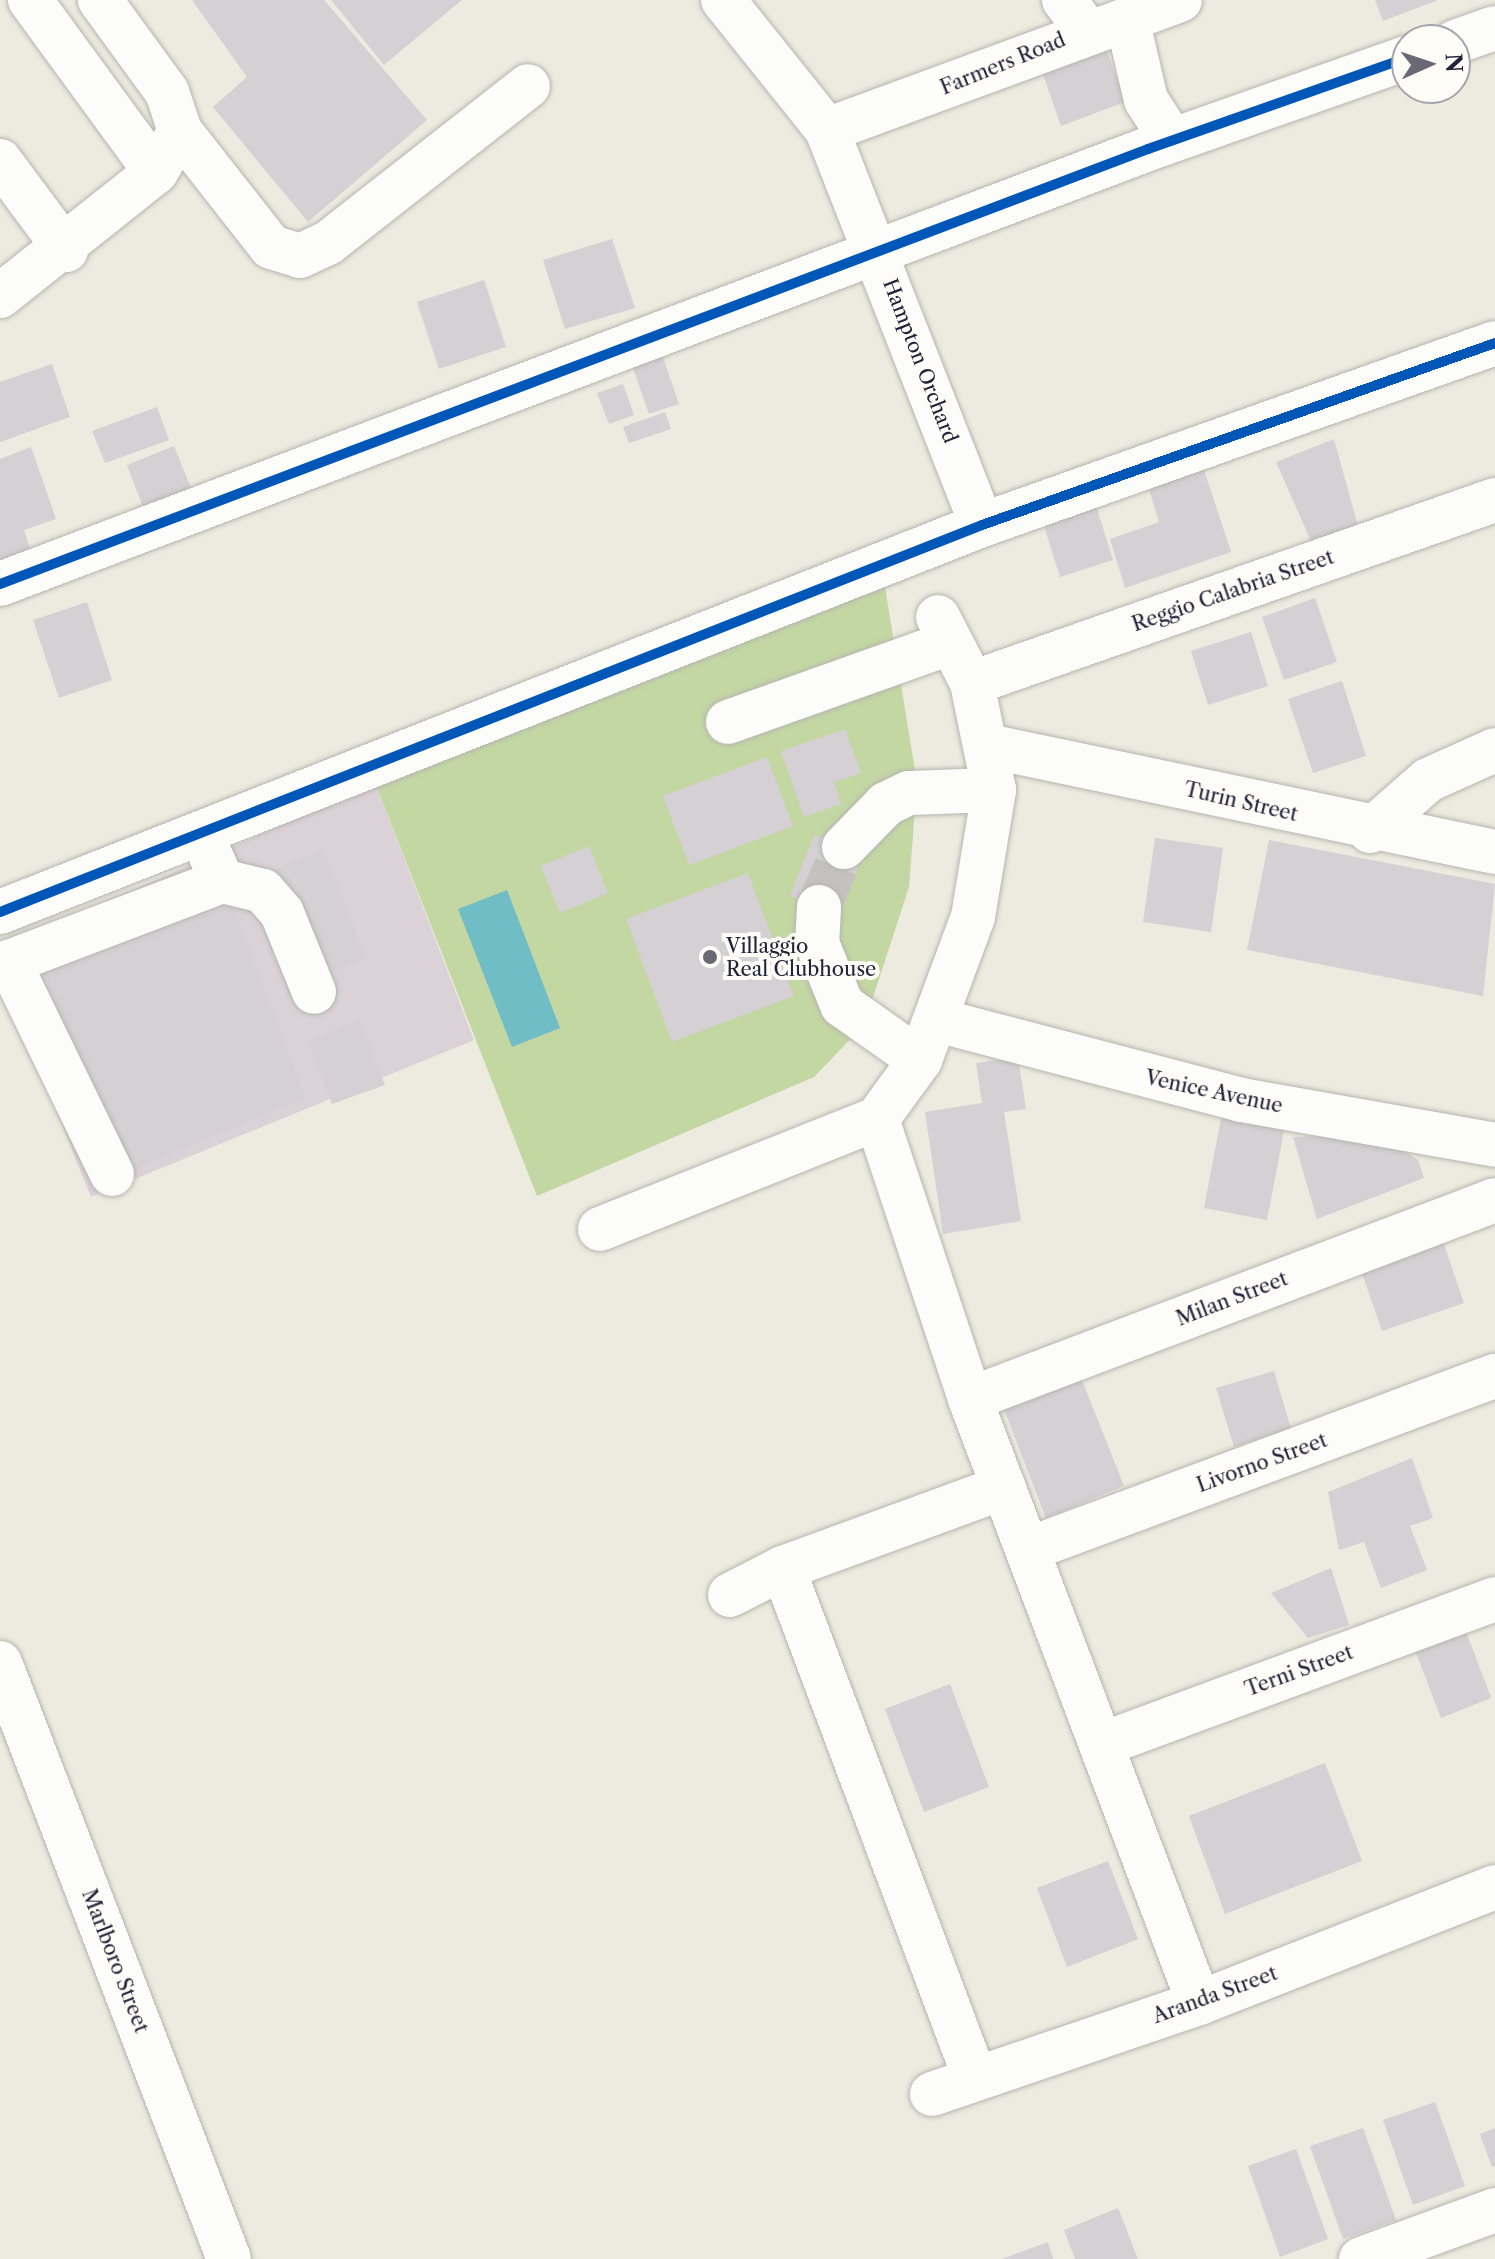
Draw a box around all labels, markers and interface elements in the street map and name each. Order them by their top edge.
north arrow [1391,24,1471,104]
street label: Farmers Road [937,28,1069,100]
text: N [1439,53,1467,73]
street label: Hampton Orchard [878,275,962,447]
street label: Reggio Calabria Street [1129,545,1337,637]
street label: Turin Street [1182,777,1300,827]
place label: Villaggio Real Clubhouse [726,934,876,981]
marker: Villaggio Real Clubhouse [701,948,719,966]
street label: Venice Avenue [1143,1066,1285,1118]
street label: Milan Street [1173,1267,1291,1331]
street label: Livorno Street [1194,1428,1330,1498]
street label: Terni Street [1242,1640,1356,1702]
street label: Marlboro Street [77,1886,153,2036]
street label: Aranda Street [1149,1961,1281,2029]

